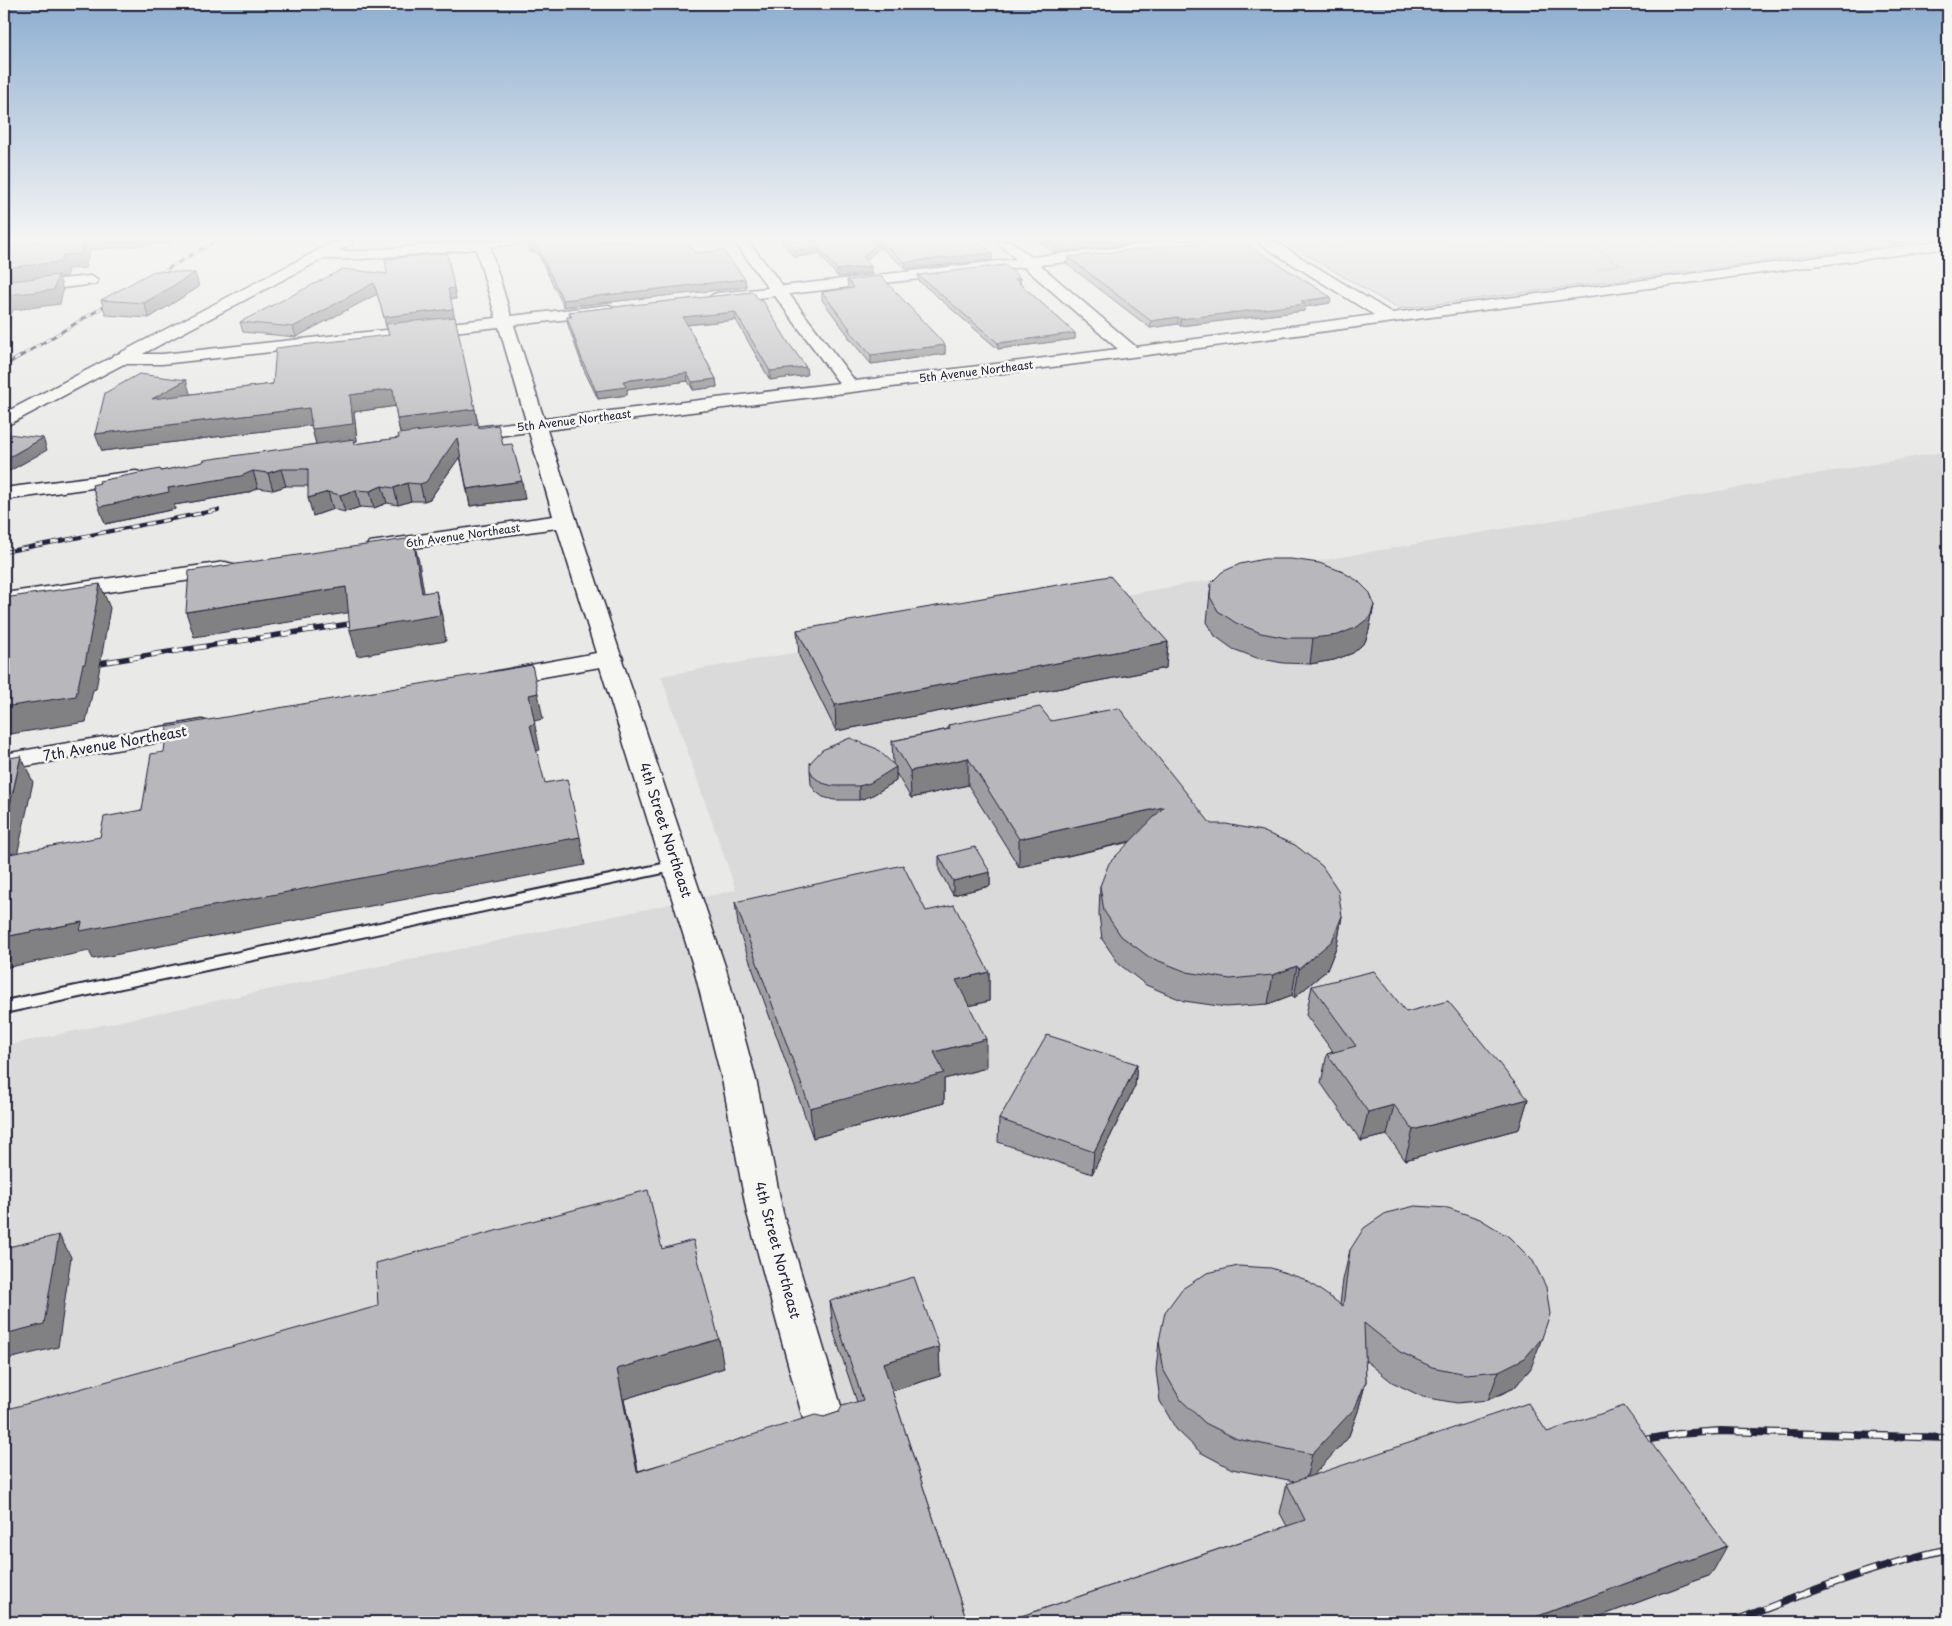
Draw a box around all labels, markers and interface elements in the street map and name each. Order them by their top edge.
street label: 5th Avenue Northeast [918,355,1035,386]
street label: 5th Avenue Northeast [516,404,633,435]
street label: 6th Avenue Northeast [405,518,522,551]
street label: 7th Avenue Northeast [42,720,189,766]
street label: 4th Street Northeast [634,760,698,901]
street label: 4th Street Northeast [750,1179,807,1321]

